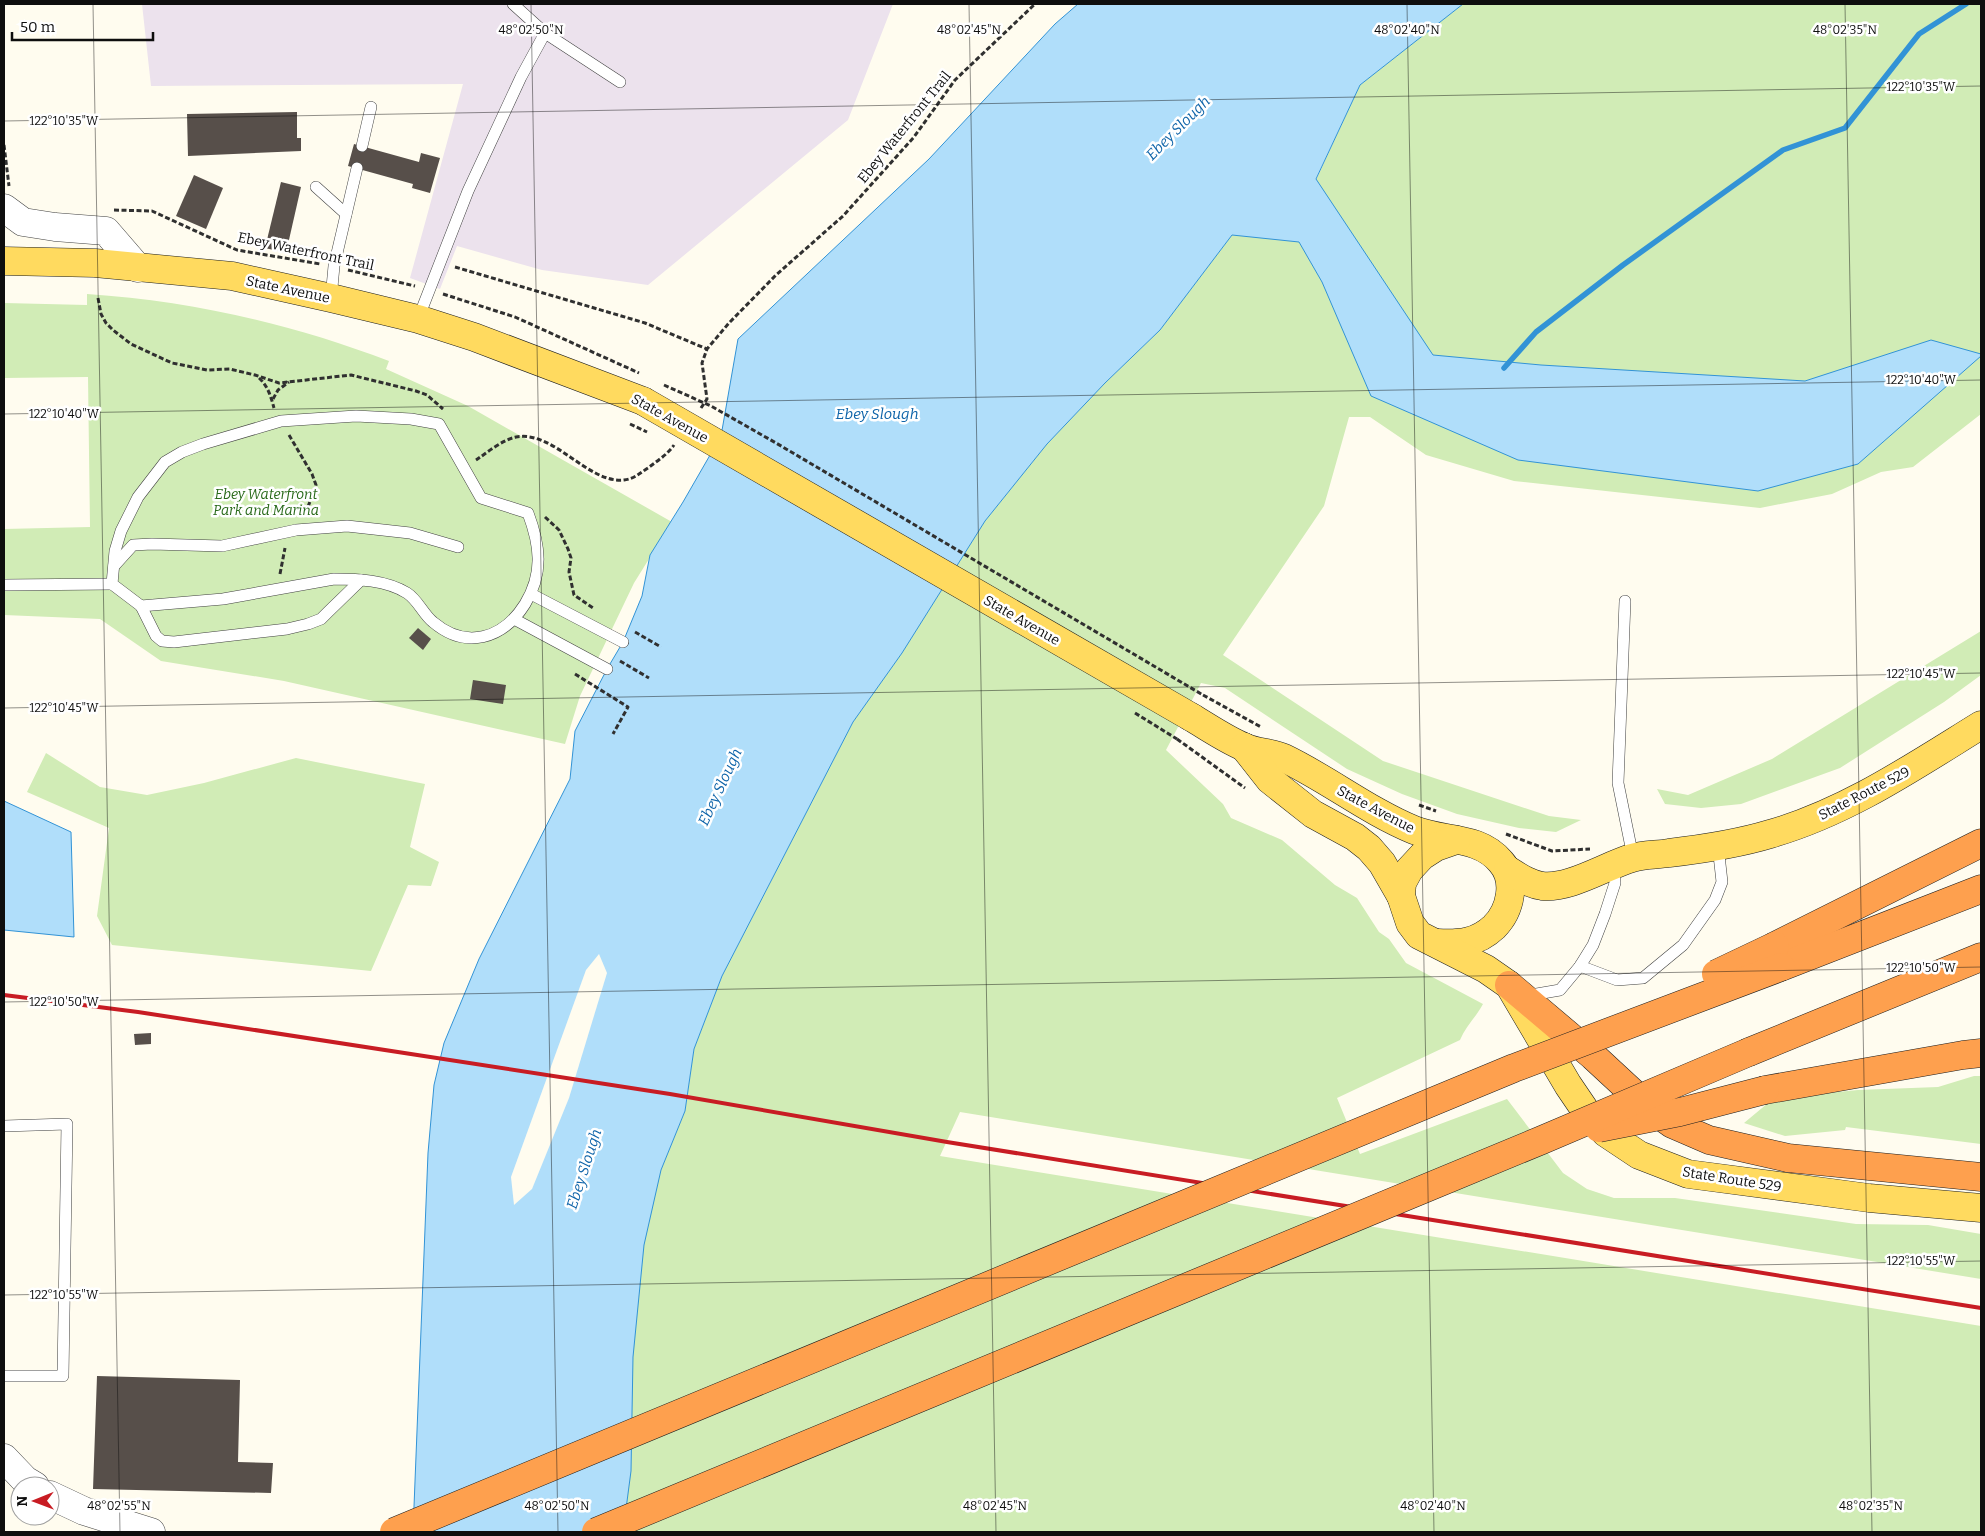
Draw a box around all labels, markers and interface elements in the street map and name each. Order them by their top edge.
scale bar [12,10,154,42]
text: 50 m [20,18,56,36]
text: 48°02'50"N [499,23,564,37]
text: 48°02'45"N [937,23,1002,37]
text: 48°02'40"N [1374,23,1440,37]
text: 48°02'35"N [1813,23,1877,37]
street label: Ebey Waterfront Trail [854,68,955,187]
text: 122°10'35"W [1887,80,1956,94]
water label: Ebey Slough [1142,92,1214,164]
text: 122°10'35"W [30,114,99,128]
street label: Ebey Waterfront Trail [236,229,376,274]
street label: State Avenue [244,272,331,307]
text: 122°10'40"W [1886,373,1957,387]
street label: State Avenue [628,390,711,447]
water label: Ebey Slough [835,405,919,423]
text: 122°10'40"W [29,407,100,421]
park label: Ebey Waterfront Park and Marina [213,486,319,519]
street label: State Avenue [981,592,1063,649]
text: 122°10'45"W [1887,667,1956,681]
text: 122°10'45"W [30,701,99,715]
water label: Ebey Slough [694,745,746,828]
street label: State Route 529 [1816,763,1913,824]
street label: State Avenue [1334,782,1417,837]
text: 122°10'50"W [1886,961,1957,975]
text: 122°10'50"W [29,995,100,1009]
water label: Ebey Slough [563,1127,605,1211]
street label: State Route 529 [1681,1163,1783,1196]
text: 122°10'55"W [1887,1254,1956,1268]
text: 122°10'55"W [30,1288,99,1302]
north arrow [10,1476,60,1526]
text: N [14,1495,31,1507]
text: 48°02'55"N [87,1499,151,1513]
text: 48°02'50"N [525,1499,590,1513]
text: 48°02'45"N [963,1499,1028,1513]
text: 48°02'40"N [1400,1499,1466,1513]
text: 48°02'35"N [1839,1499,1903,1513]

